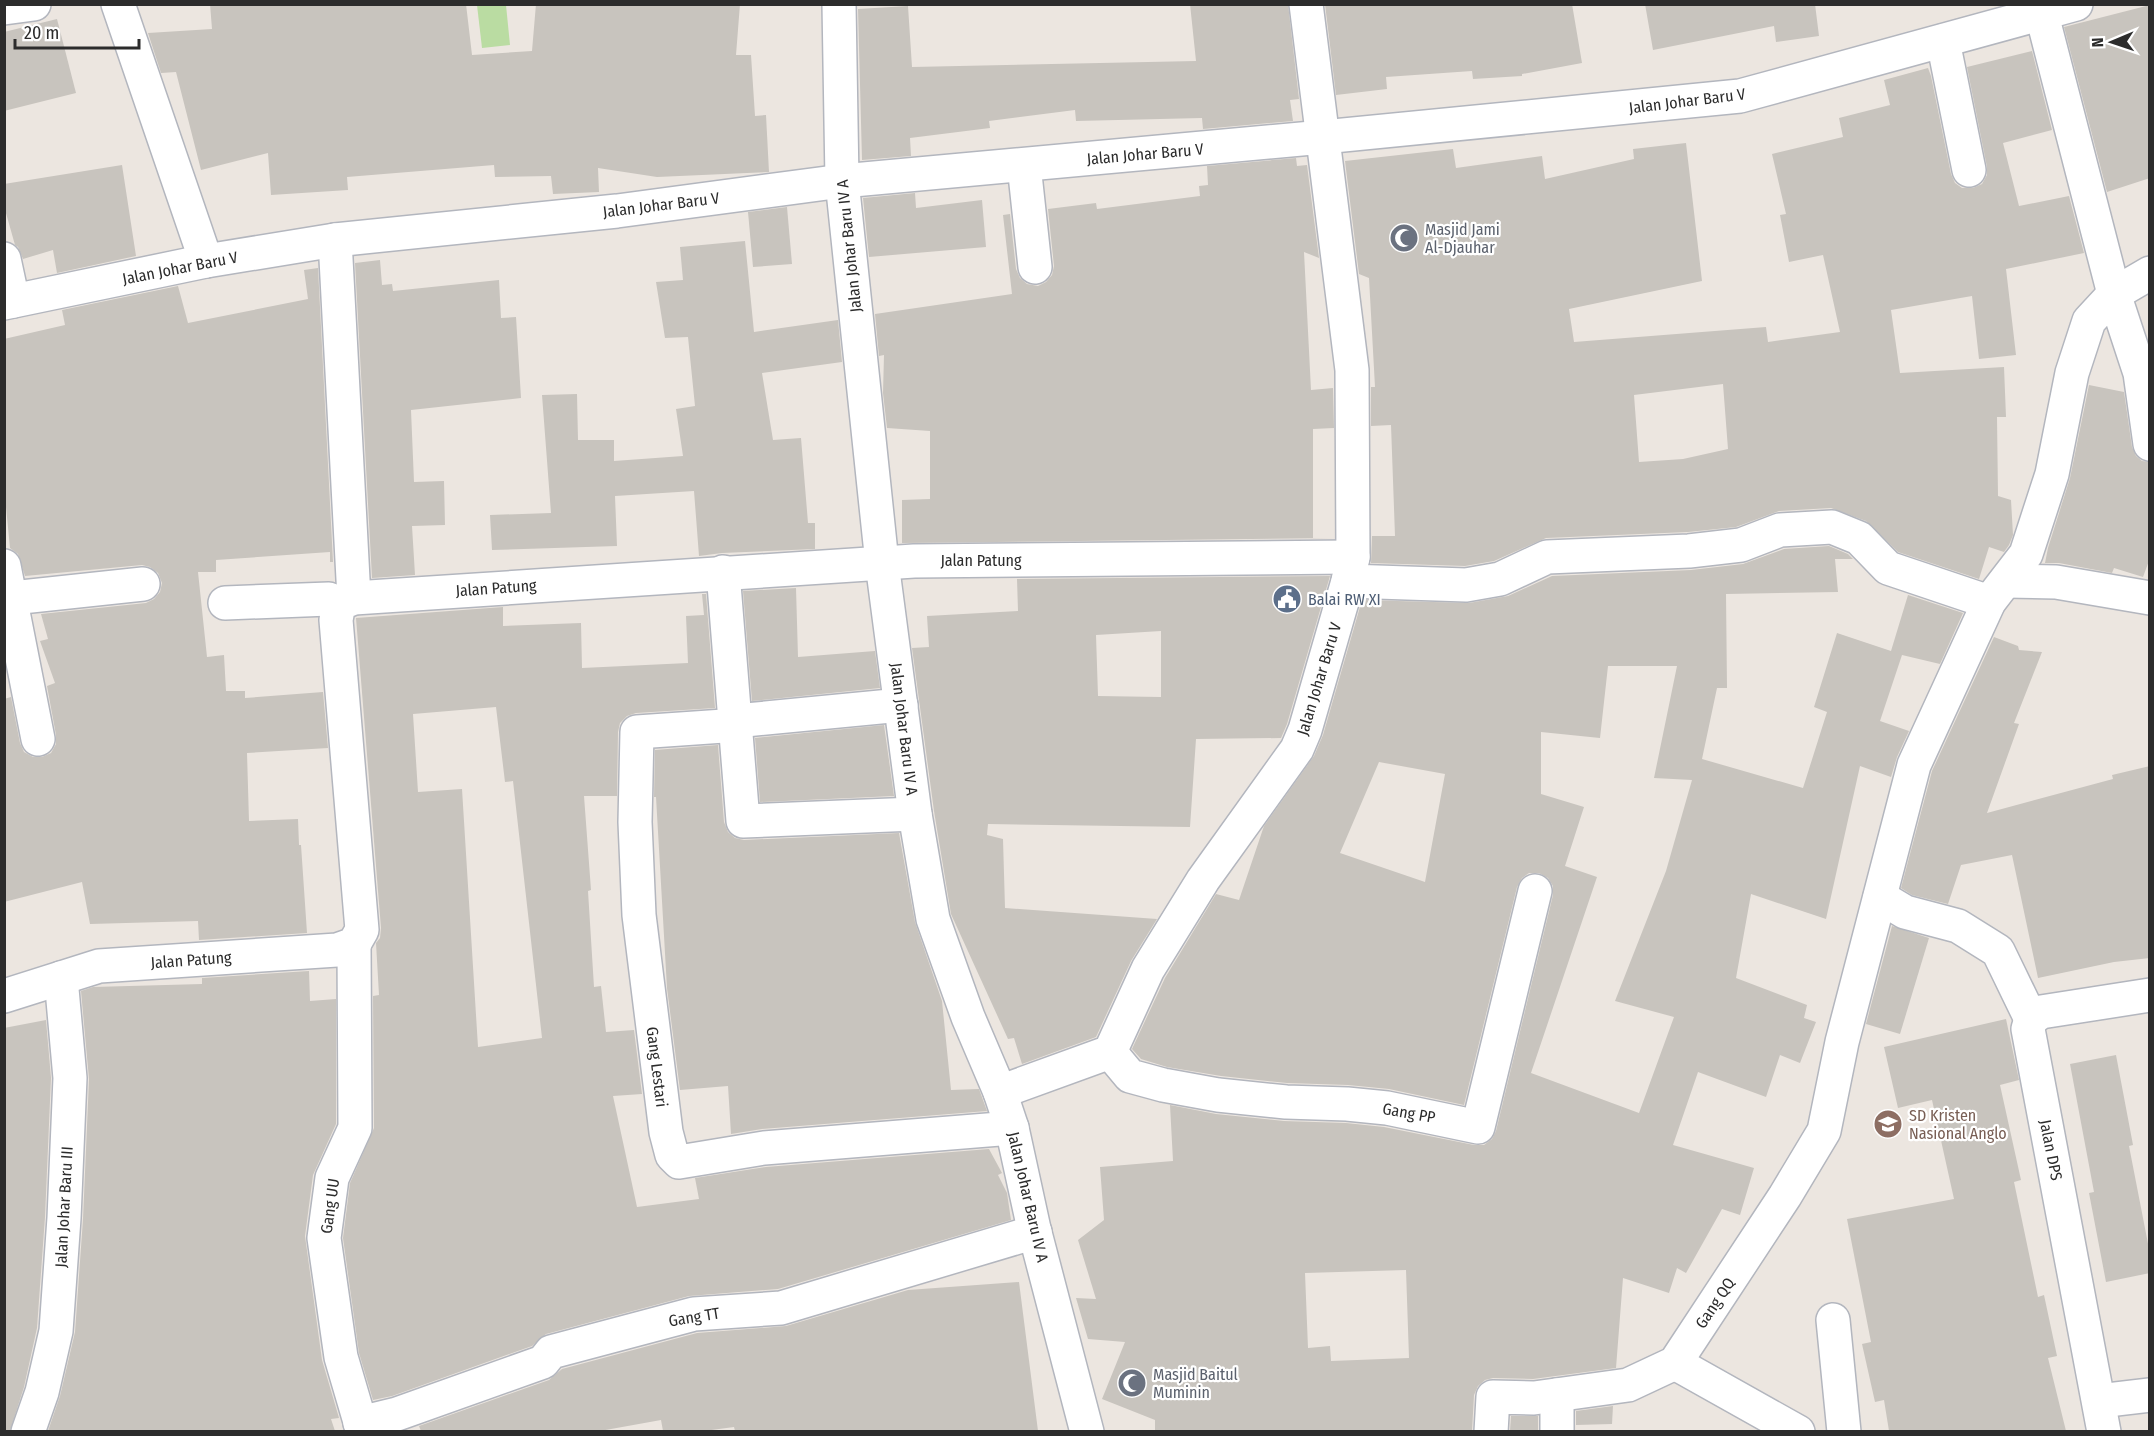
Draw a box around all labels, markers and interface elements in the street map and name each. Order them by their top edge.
scale bar [15,12,140,50]
north arrow [2082,12,2142,72]
text: 20 m [24,22,59,44]
text: N [2088,37,2107,48]
street label: Jalan Johar Baru V [1628,84,1747,118]
street label: Jalan Johar Baru V [1086,139,1205,169]
street label: Jalan Johar Baru IV A [833,178,865,313]
street label: Jalan Johar Baru V [602,188,721,222]
place label: Masjid Jami Al-Djauhar [1425,220,1500,257]
mosque icon: Masjid Jami Al-Djauhar [1388,222,1420,254]
street label: Jalan Johar Baru V [121,247,240,288]
street label: Jalan Patung [940,551,1022,570]
street label: Jalan Patung [455,576,538,600]
public building icon: Balai RW XI [1271,583,1303,615]
place label: Balai RW XI [1308,590,1381,609]
street label: Jalan Johar Baru V [1293,619,1345,738]
street label: Jalan Johar Baru IV A [886,662,922,797]
street label: Jalan Patung [150,948,233,972]
street label: Gang Lestari [643,1026,671,1108]
street label: Gang PP [1381,1099,1437,1127]
place label: SD Kristen Nasional Anglo [1909,1106,2007,1143]
school or university icon: SD Kristen Nasional Anglo [1872,1108,1904,1140]
street label: Jalan DPS [2036,1118,2066,1182]
street label: Jalan Johar Baru IV A [1004,1130,1052,1265]
street label: Jalan Johar Baru III [51,1146,77,1268]
street label: Gang UU [317,1177,343,1235]
street label: Gang QQ [1691,1274,1739,1332]
street label: Gang TT [667,1303,722,1330]
place label: Masjid Baitul Muminin [1153,1365,1238,1402]
mosque icon: Masjid Baitul Muminin [1116,1367,1148,1399]

